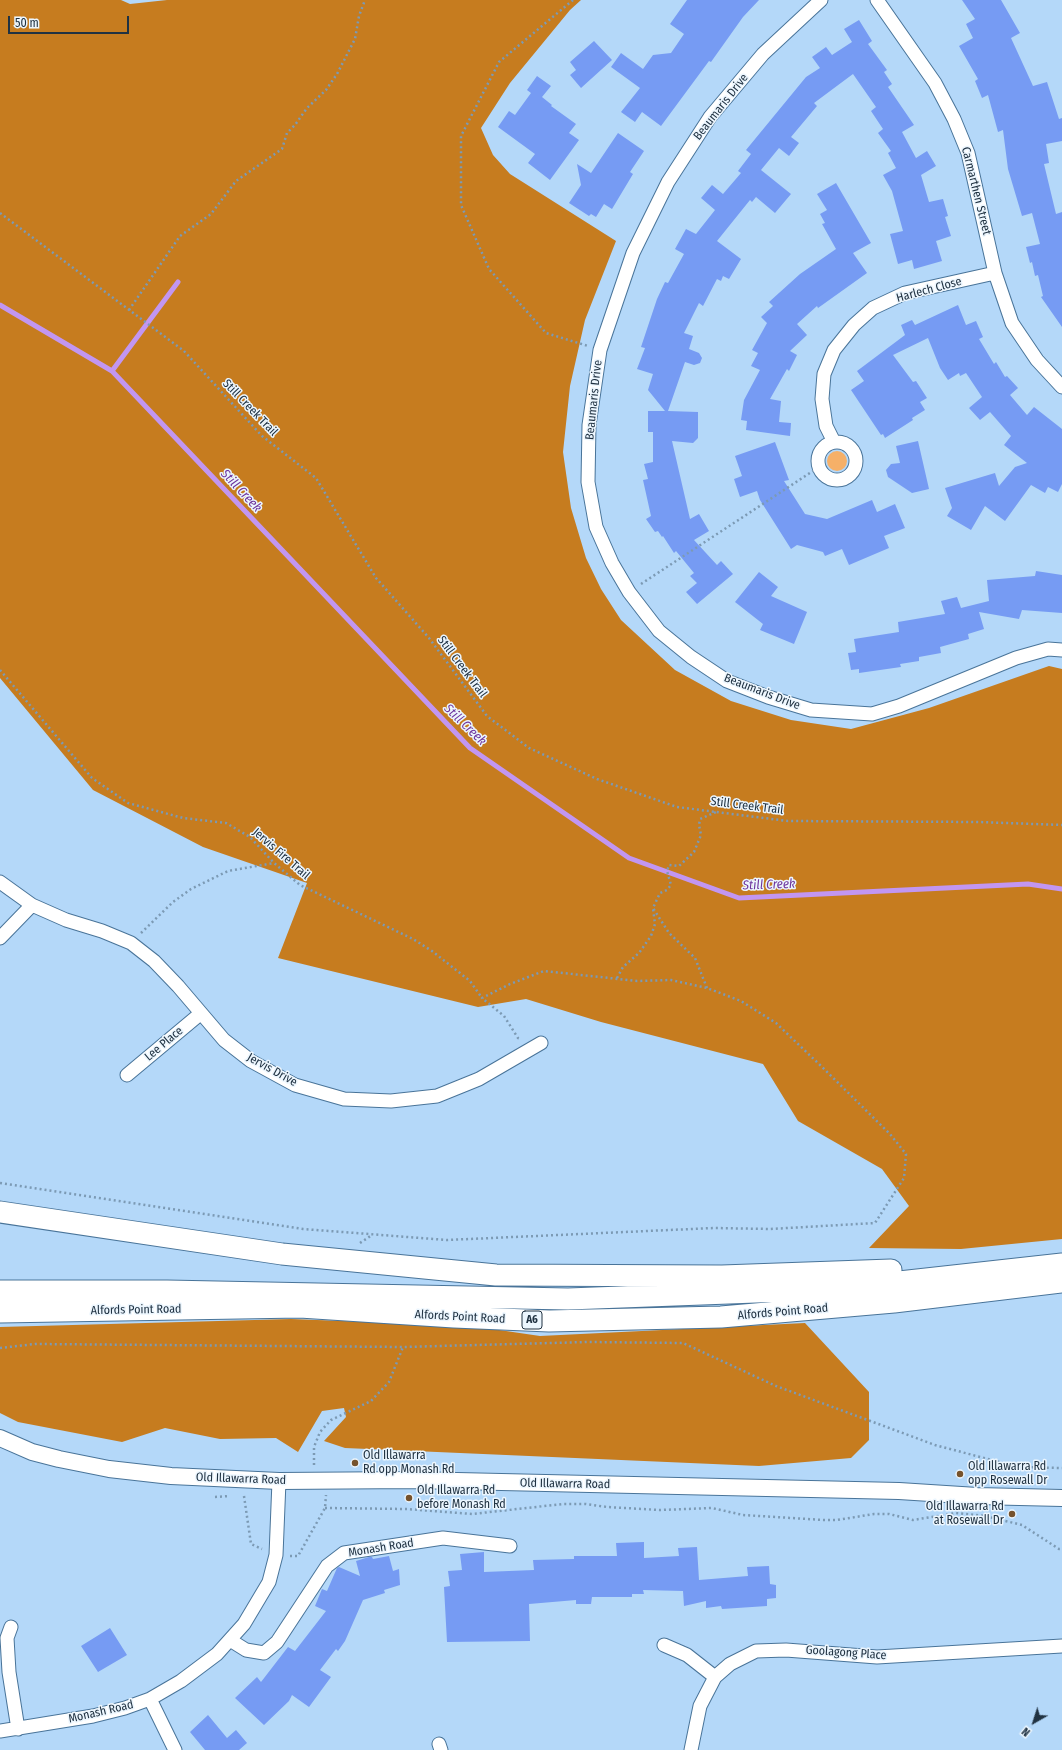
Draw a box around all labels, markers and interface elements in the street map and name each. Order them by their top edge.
scale bar [10,8,131,34]
text: 50 m [15,16,39,30]
street label: Beaumaris Drive [691,71,751,143]
street label: Carmarthen Street [958,146,994,236]
street label: Harlech Close [895,274,963,306]
street label: Beaumaris Drive [583,359,605,441]
street label: Still Creek Trail [219,377,281,439]
water label: Still Creek [217,466,265,516]
street label: Still Creek Trail [434,633,490,701]
street label: Beaumaris Drive [722,671,802,713]
water label: Still Creek [441,701,489,749]
street label: Still Creek Trail [710,794,784,818]
street label: Jervis Fire Trail [249,825,313,883]
water label: Still Creek [742,876,796,894]
street label: Lee Place [142,1024,186,1064]
street label: Jervis Drive [244,1050,300,1090]
street label: Alfords Point Road [737,1301,829,1323]
street label: Alfords Point Road [90,1302,182,1318]
street label: Alfords Point Road [414,1307,506,1327]
road number: A6 [522,1311,542,1329]
place label: Old Illawarra Rd opp Monash Rd [363,1449,455,1477]
marker: Old Illawarra Rd opp Monash Rd [350,1458,360,1468]
place label: Old Illawarra Rd opp Rosewall Dr [968,1460,1047,1488]
marker: Old Illawarra Rd opp Rosewall Dr [955,1469,965,1479]
street label: Old Illawarra Road [196,1470,286,1488]
street label: Old Illawarra Road [520,1476,610,1492]
place label: Old Illawarra Rd before Monash Rd [417,1484,506,1512]
marker: Old Illawarra Rd before Monash Rd [404,1493,414,1503]
place label: Old Illawarra Rd at Rosewall Dr [926,1500,1004,1528]
marker: Old Illawarra Rd at Rosewall Dr [1007,1509,1017,1519]
street label: Monash Road [347,1536,415,1560]
street label: Goolagong Place [805,1643,887,1663]
street label: Monash Road [67,1698,135,1726]
north arrow [1014,1702,1054,1742]
text: N [1019,1725,1033,1739]

